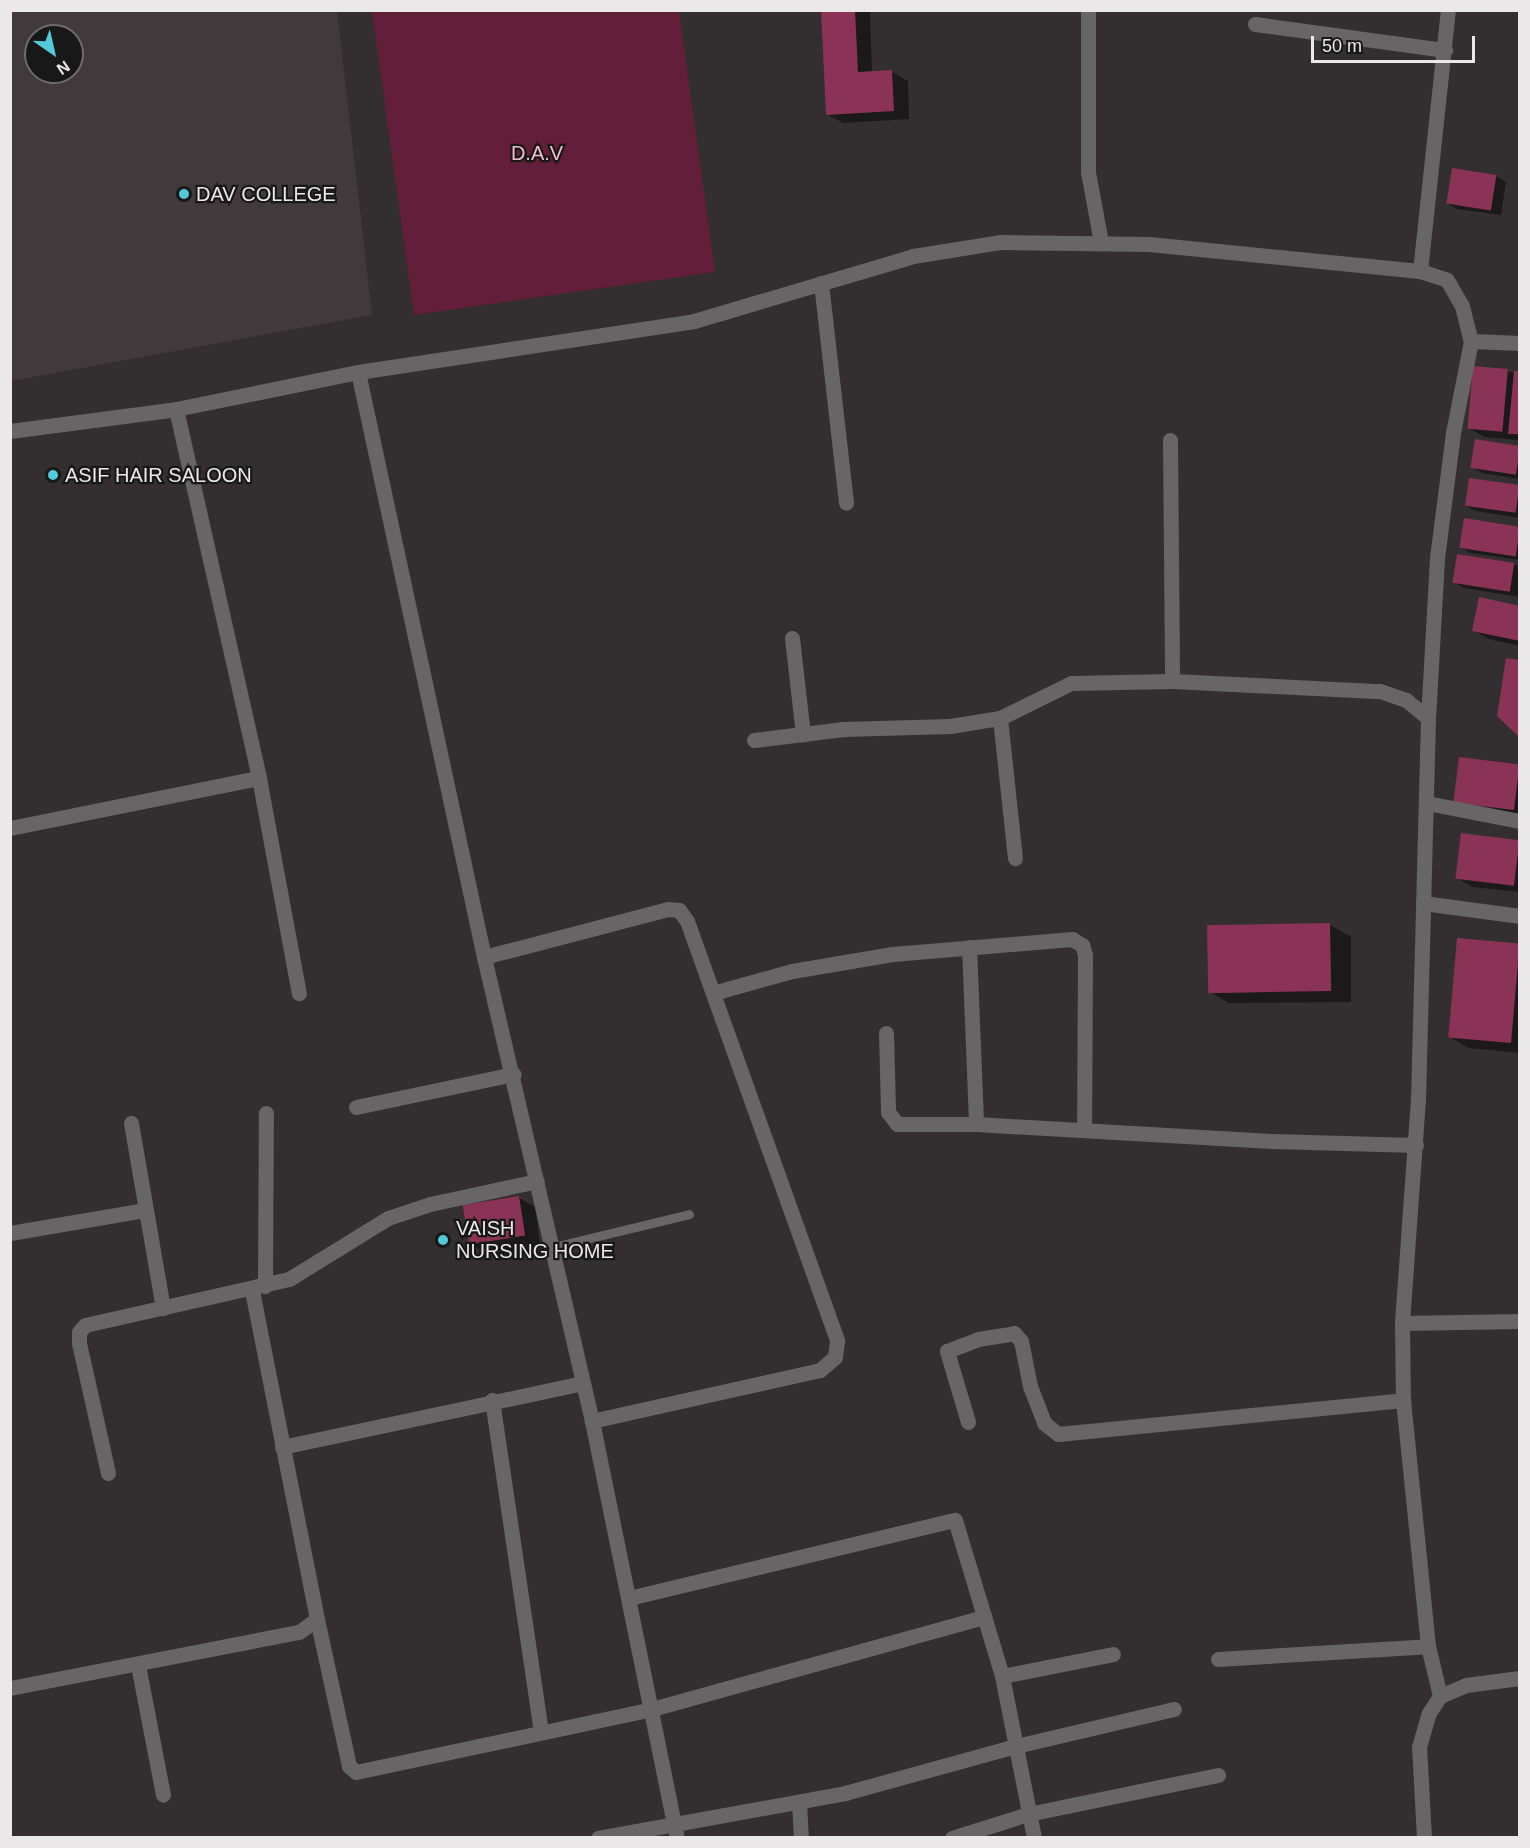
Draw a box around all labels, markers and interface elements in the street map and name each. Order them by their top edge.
north arrow [24,24,84,84]
scale bar [1314,24,1478,62]
text: 50 m [1322,36,1362,56]
text: N [54,57,73,78]
park label: D.A.V [511,141,563,165]
place label: DAV COLLEGE [196,182,336,206]
marker: DAV COLLEGE [177,187,191,201]
place label: ASIF HAIR SALOON [65,463,252,487]
marker: ASIF HAIR SALOON [46,468,60,482]
place label: VAISH NURSING HOME [456,1216,614,1263]
marker: VAISH NURSING HOME [434,1231,452,1249]

